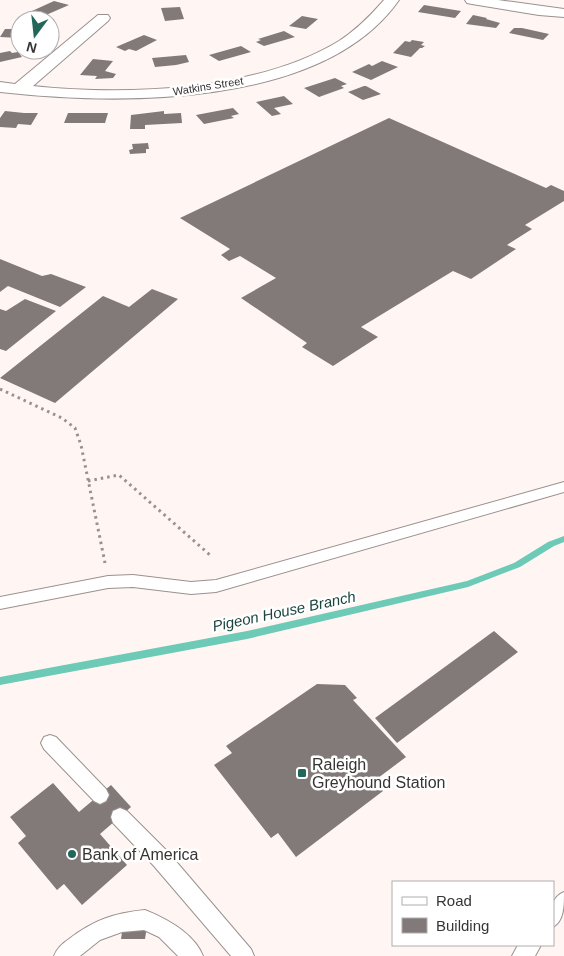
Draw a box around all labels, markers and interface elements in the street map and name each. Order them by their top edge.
north arrow [10,10,60,60]
text: N [25,39,39,57]
street label: Watkins Street [172,75,244,97]
water label: Pigeon House Branch [211,588,357,634]
place label: Raleigh Greyhound Station [312,756,445,791]
marker: Raleigh Greyhound Station [296,767,308,779]
place label: Bank of America [82,846,199,863]
marker: Bank of America [66,848,78,860]
legend [392,881,554,946]
text: Road [436,892,472,909]
text: Building [436,917,489,934]

